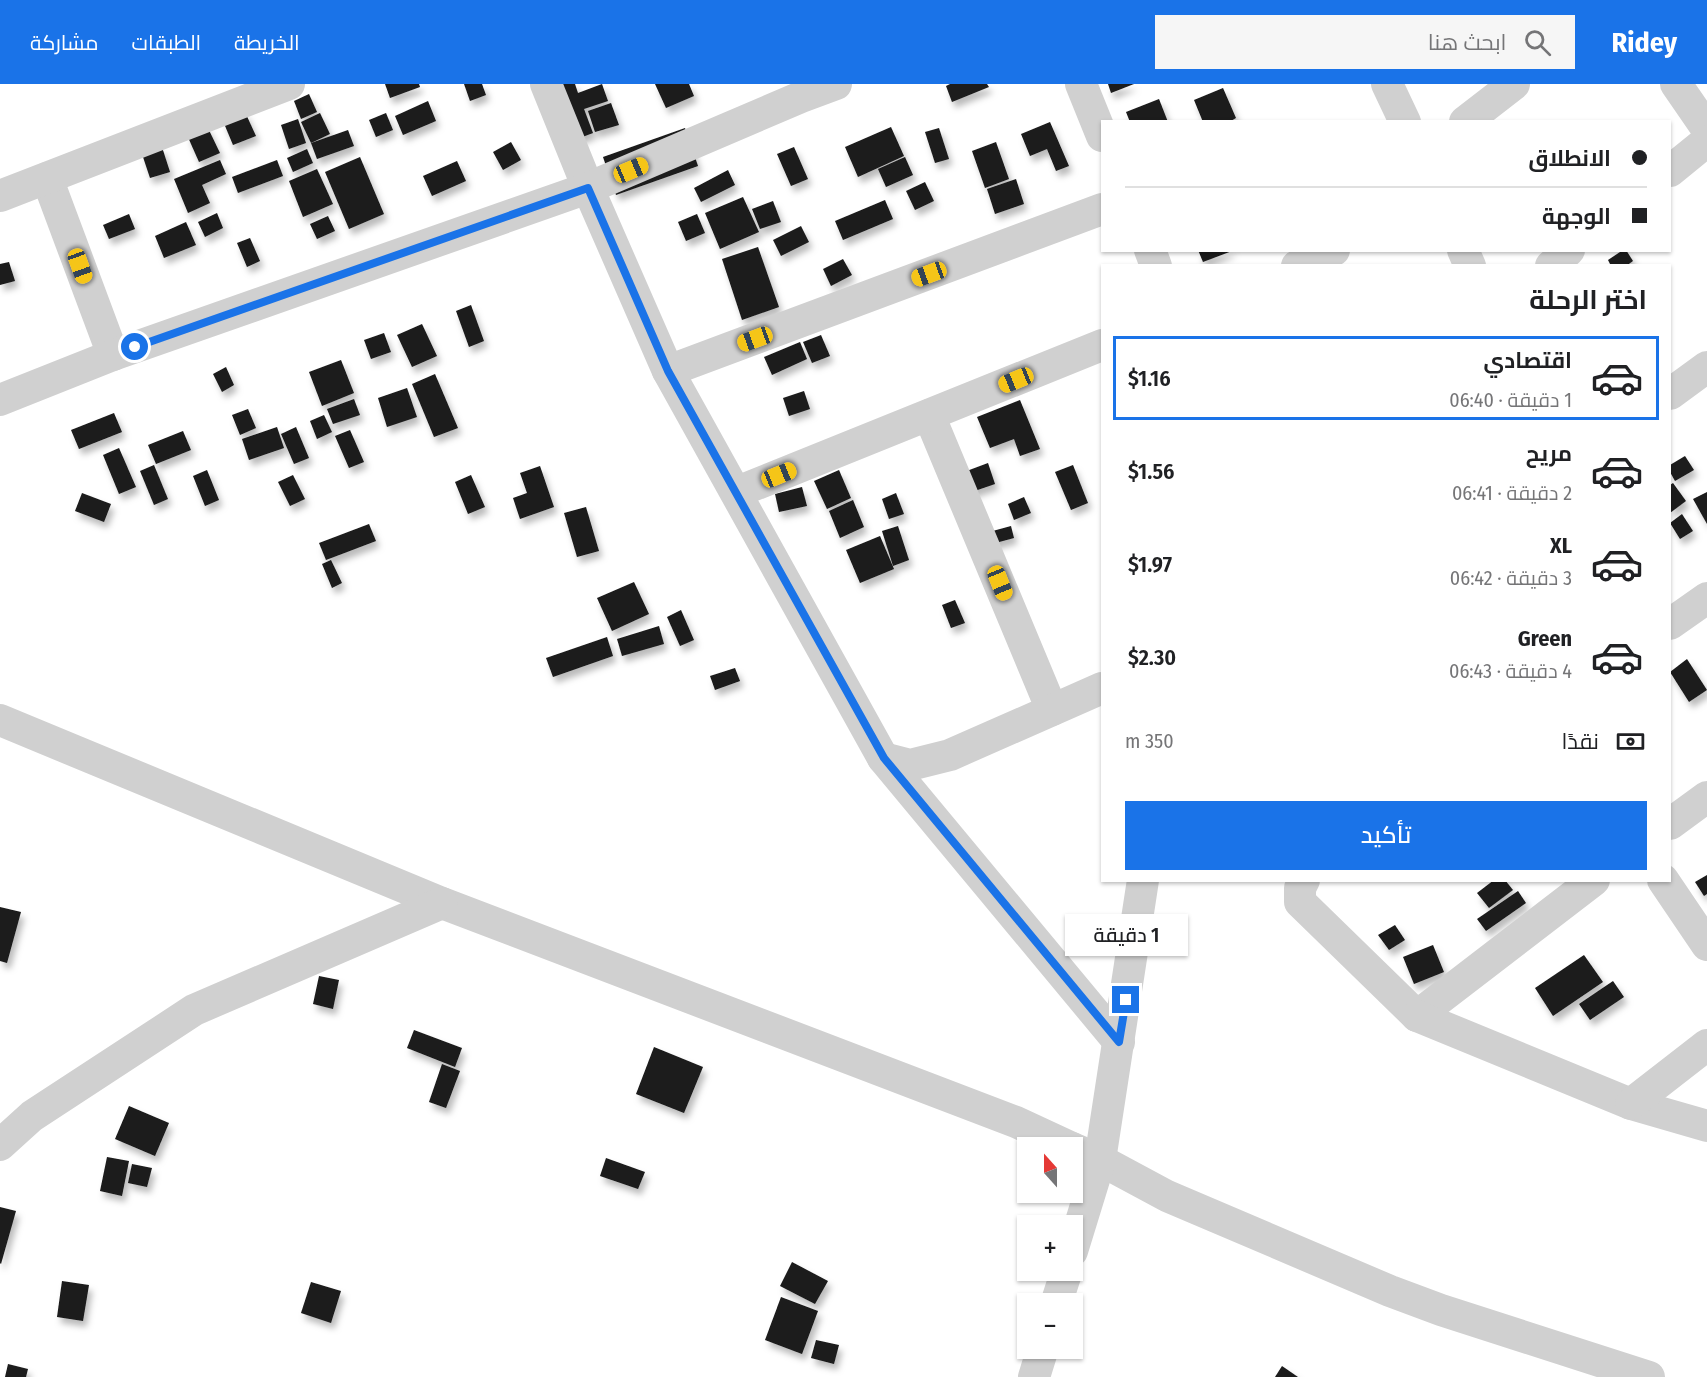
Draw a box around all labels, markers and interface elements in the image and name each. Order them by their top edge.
search box [1155,15,1575,69]
icon: search [1521,26,1554,59]
text: Ridey [1611,26,1677,59]
text: ابحث هنا [1428,29,1506,56]
text: مشاركة [30,30,99,56]
text: الطبقات [132,30,201,56]
text: الخريطة [234,30,300,56]
text: الانطلاق [1528,145,1611,172]
car [611,155,651,185]
text: الوجهة [1542,203,1611,230]
car [65,246,95,286]
car [909,259,949,289]
text: اختر الرحلة [1529,284,1647,316]
car [735,324,775,354]
route start [121,333,148,360]
text: اقتصادي [1483,347,1572,374]
icon: car [1590,351,1644,405]
car [996,365,1036,395]
text: $1.16 [1128,365,1171,392]
text: 1 دقيقة · 06:40 [1449,388,1572,412]
text: مريح [1526,440,1572,467]
icon: car [1590,444,1644,498]
text: $1.56 [1128,458,1174,485]
car [759,460,799,490]
text: 2 دقيقة · 06:41 [1452,481,1572,505]
text: XL [1550,532,1572,559]
icon: car [1590,537,1644,591]
text: $1.97 [1128,551,1172,578]
car [985,563,1015,603]
text: 3 دقيقة · 06:42 [1450,566,1572,590]
text: Green [1518,625,1572,652]
icon: car [1590,630,1644,684]
text: $2.30 [1128,644,1176,671]
text: 4 دقيقة · 06:43 [1449,659,1572,683]
icon: cash [1614,725,1647,758]
text: نقدًا [1561,728,1599,755]
text: 350 m [1125,729,1174,753]
button: تأكيد [1125,801,1647,870]
callout: 1 دقيقة [1064,913,1188,955]
text: 1 دقيقة [1094,923,1159,947]
route end [1112,986,1139,1013]
north arrow [1017,1137,1083,1203]
map controls [1017,1137,1083,1359]
button: + [1017,1215,1083,1281]
button: − [1017,1293,1083,1359]

